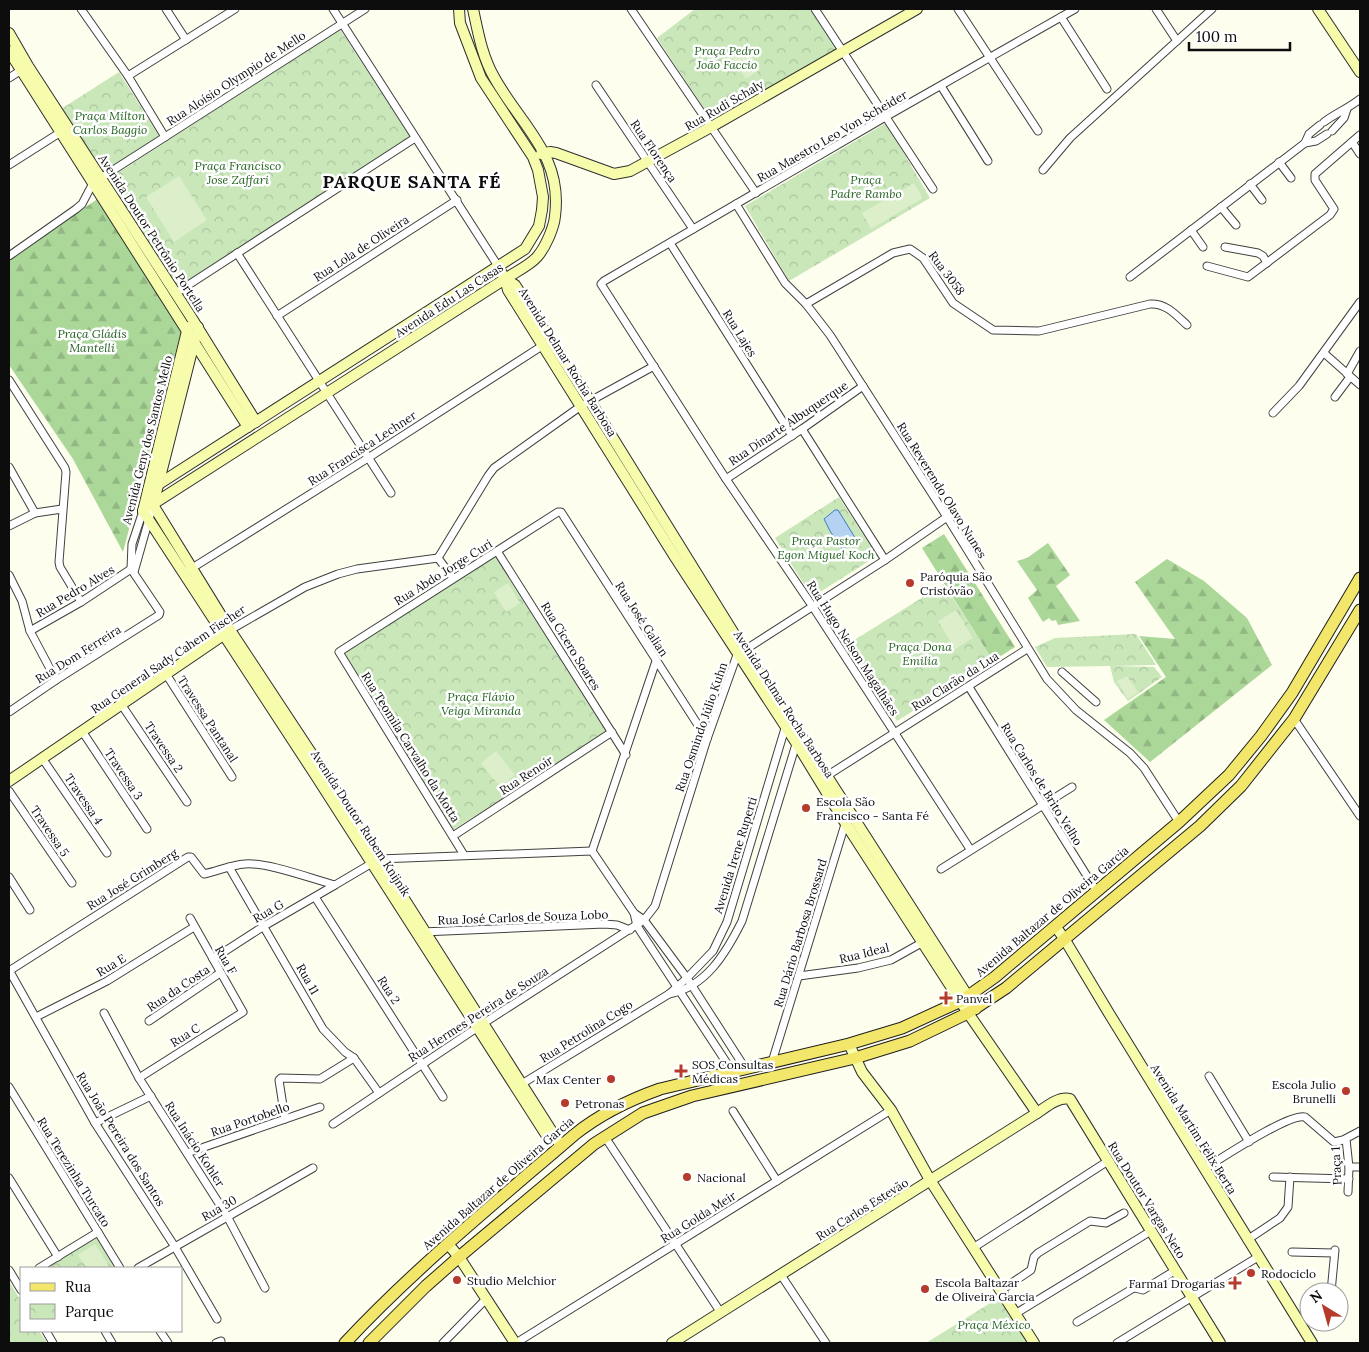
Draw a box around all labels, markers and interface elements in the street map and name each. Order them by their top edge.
scale bar [1189,20,1290,52]
street label: Rua Aloísio Olympio de Mello [164,27,308,129]
text: 100 m [1196,27,1237,46]
park label: Praça Pedro João Faccio [694,43,760,72]
street label: Rua Rudi Schaly [682,76,767,134]
street label: Rua Maestro Leo Von Scheider [754,86,910,185]
park label: Praça Milton Carlos Baggio [73,108,147,137]
street label: Rua Florença [628,117,680,185]
street label: Avenida Doutor Petrônio Portella [95,151,209,314]
park label: Praça Francisco Jose Zaffari [195,158,281,187]
district label: PARQUE SANTA FÉ [323,170,501,193]
park label: Praça Padre Rambo [830,172,902,201]
street label: Rua Lola de Oliveira [310,212,412,284]
street label: Rua 3058 [926,248,969,298]
street label: Avenida Edu Las Casas [391,259,506,341]
street label: Avenida Delmar Rocha Barbosa [515,284,620,439]
street label: Rua Lajes [720,307,761,360]
park label: Praça Gládis Mantelli [57,326,127,355]
street label: Avenida Geny dos Santos Mello [118,354,175,527]
street label: Rua Dinarte Albuquerque [726,377,851,469]
street label: Rua Francisca Lechner [305,407,420,489]
street label: Rua Reverendo Olavo Nunes [894,419,990,561]
park label: Praça Pastor Egon Miguel Koch [777,533,875,562]
street label: Rua Abdo Jorge Curi [391,536,495,608]
street label: Rua Pedro Alves [33,561,117,620]
place label: Paróquia São Cristóvão [920,569,992,598]
marker: Paróquia São Cristóvão [904,577,916,589]
street label: Rua Hugo Nelson Magalhães [804,578,902,719]
street label: Rua José Galian [612,579,672,659]
street label: Rua Cícero Soares [538,599,604,693]
street label: Rua General Sady Cahem Fischer [88,601,249,717]
street label: Rua Dom Ferreira [32,622,124,686]
street label: Avenida Delmar Rocha Barbosa [730,627,837,781]
park label: Praça Dona Emilia [888,639,952,668]
street label: Rua Clarão da Lua [909,648,1001,714]
street label: Rua Osmindo Júlio Kuhn [672,660,730,794]
street label: Rua Teomila Carvalho da Motta [359,669,463,825]
street label: Travessa Pantanal [175,673,241,765]
park label: Praça Flávio Veiga Miranda [441,689,521,718]
street label: Travessa 2 [142,719,186,775]
street label: Rua Carlos de Brito Velho [998,720,1086,848]
street label: Travessa 3 [101,746,147,803]
street label: Avenida Doutor Rubem Knijnik [308,746,414,899]
street label: Rua Renoir [496,752,556,798]
street label: Travessa 4 [62,771,107,828]
place label: Escola São Francisco - Santa Fé [816,794,929,823]
street label: Avenida Irene Ruperti [710,795,760,916]
marker: Escola São Francisco - Santa Fé [800,802,812,814]
street label: Travessa 5 [28,803,72,859]
street label: Avenida Baltazar de Oliveira Garcia [972,843,1132,980]
street label: Rua José Grimberg [84,845,181,913]
street label: Rua Dário Barbosa Brossard [770,857,830,1009]
street label: Rua G [250,896,286,926]
street label: Rua José Carlos de Souza Lobo [437,907,609,927]
street label: Rua Ideal [837,940,891,966]
street label: Rua F [212,943,240,977]
street label: Rua E [94,950,128,980]
street label: Rua 11 [293,961,323,997]
street label: Rua da Costa [144,962,212,1014]
street label: Rua Hermes Pereira de Souza [405,963,551,1065]
street label: Rua 2 [374,973,404,1007]
place label: Panvel [956,991,992,1006]
marker: Panvel [940,992,952,1004]
street label: Rua Petrolina Cogo [537,996,635,1066]
street label: Rua C [167,1020,203,1050]
place label: SOS Consultas Médicas [692,1057,774,1086]
street label: Avenida Martim Félix Berta [1147,1060,1240,1197]
marker: SOS Consultas Médicas [674,1064,688,1078]
street label: Rua João Pereira dos Santos [74,1069,169,1209]
place label: Max Center [536,1072,602,1087]
marker: Max Center [605,1073,617,1085]
place label: Escola Julio Brunelli [1272,1077,1336,1106]
marker: Escola Julio Brunelli [1340,1085,1352,1097]
place label: Petronas [575,1096,625,1111]
marker: Petronas [559,1097,571,1109]
street label: Rua Inácio Kohler [162,1099,229,1190]
street label: Rua Portobello [209,1099,291,1139]
street label: Avenida Baltazar de Oliveira Garcia [419,1113,577,1253]
street label: Rua Terezinha Turcato [34,1114,114,1230]
street label: Rua Doutor Vargas Neto [1105,1139,1189,1261]
street label: Praça 1 [1327,1146,1345,1186]
place label: Nacional [697,1170,746,1185]
marker: Nacional [681,1171,693,1183]
street label: Rua Carlos Estevão [813,1175,911,1243]
street label: Rua Golda Meir [658,1187,739,1246]
street label: Rua 30 [199,1192,239,1224]
place label: Rodociclo [1261,1266,1316,1281]
legend [20,1267,182,1332]
marker: Rodociclo [1245,1267,1257,1279]
place label: Studio Melchior [467,1273,557,1288]
marker: Studio Melchior [451,1274,463,1286]
place label: Escola Baltazar de Oliveira Garcia [935,1275,1035,1304]
place label: Farma1 Drogarias [1129,1276,1225,1291]
text: Rua [65,1277,91,1296]
marker: Farma1 Drogarias [1229,1277,1241,1289]
north arrow [1299,1282,1349,1332]
marker: Escola Baltazar de Oliveira Garcia [919,1283,931,1295]
text: N [1306,1286,1326,1307]
text: Parque [65,1302,114,1321]
park label: Praça México [957,1317,1031,1332]

